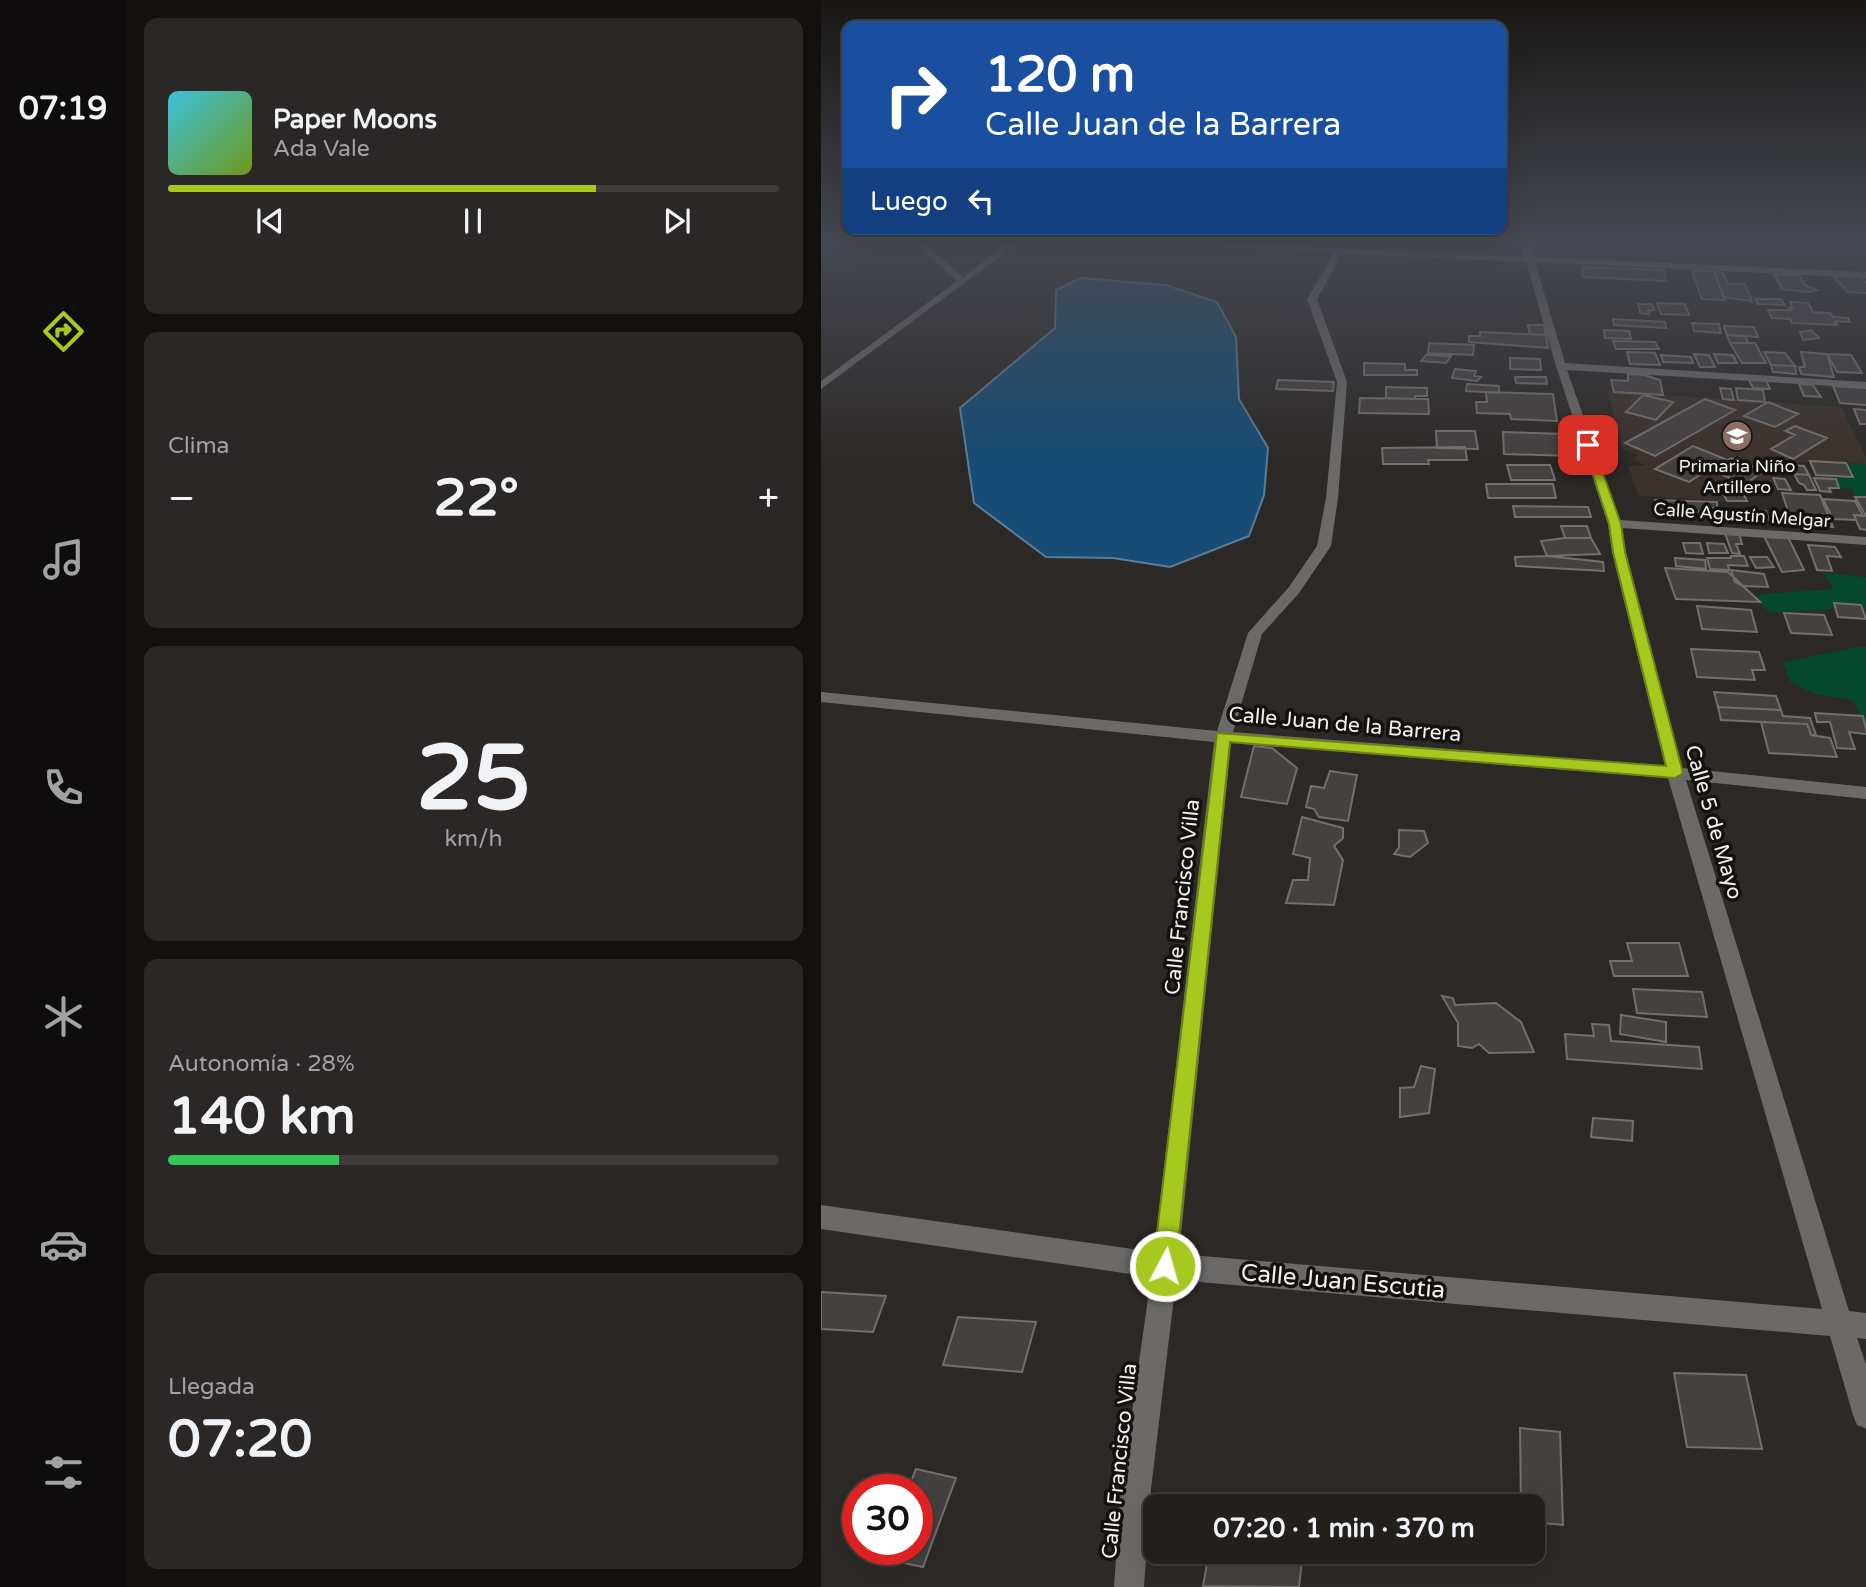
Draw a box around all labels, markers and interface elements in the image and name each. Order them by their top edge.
text: 120 m [985,46,1135,105]
icon: right [870,49,961,140]
text: 07:19 [19,90,107,128]
text: Paper Moons [273,104,437,135]
text: Calle Juan de la Barrera [985,106,1341,144]
text: Ada Vale [273,135,370,163]
icon: left [962,182,1000,220]
text: Luego [870,186,948,217]
icon: previous [251,202,289,240]
icon: pause [454,202,492,240]
icon: next [658,202,696,240]
icon: directions [39,307,88,356]
pin [1558,415,1618,475]
school or university icon: Primaria Niño Artillero [1720,419,1754,453]
icon: arrive [1569,426,1607,464]
text: Clima [168,432,229,460]
place label: Primaria Niño Artillero [1679,455,1795,498]
text: 22° [434,467,519,530]
text: − [168,476,195,522]
text: + [758,476,779,522]
street label: Calle Agustín Melgar [1653,498,1832,532]
icon: music [39,535,88,584]
street label: Calle Juan de la Barrera [1227,702,1462,747]
text: 25 [416,724,531,834]
street label: Calle 5 de Mayo [1680,742,1747,902]
icon: phone [39,763,88,812]
street label: Calle Francisco Villa [1160,798,1205,996]
text: km/h [445,825,502,853]
icon: climate [39,992,88,1041]
text: Autonomía · 28% [168,1050,355,1078]
text: 140 km [168,1085,356,1148]
icon: car [39,1220,88,1269]
position arrow [1128,1229,1202,1303]
street label: Calle Juan Escutia [1240,1258,1446,1305]
street label: Calle Francisco Villa [1097,1362,1142,1560]
text: Llegada [168,1373,255,1401]
text: 07:20 [168,1408,312,1471]
icon: filters [39,1448,88,1497]
speed limit sign: 30 [842,1474,933,1565]
text: 07:20 · 1 min · 370 m [1213,1513,1475,1544]

